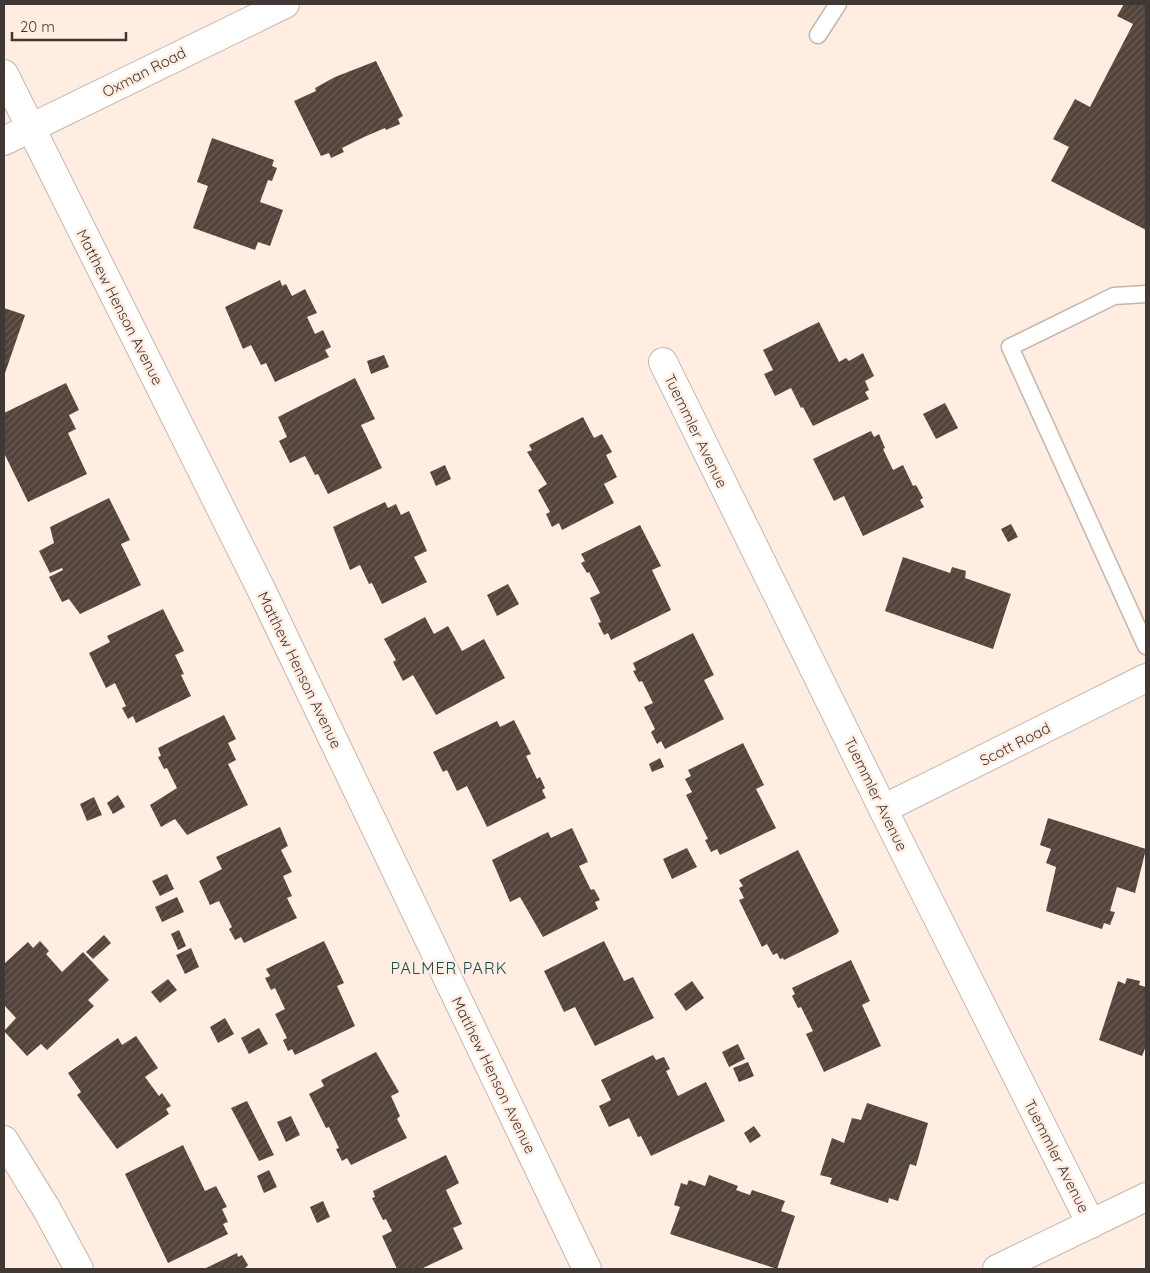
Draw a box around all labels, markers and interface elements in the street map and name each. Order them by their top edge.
scale bar [12,10,126,42]
text: 20 m [20,17,55,36]
street label: Oxman Road [99,43,189,101]
street label: Matthew Henson Avenue [72,226,168,388]
street label: Tuemmler Avenue [660,371,732,491]
street label: Matthew Henson Avenue [254,588,346,752]
street label: Scott Road [976,718,1054,770]
street label: Tuemmler Avenue [840,734,912,854]
district label: PALMER PARK [391,958,507,978]
street label: Matthew Henson Avenue [448,993,540,1157]
street label: Tuemmler Avenue [1020,1096,1094,1216]

